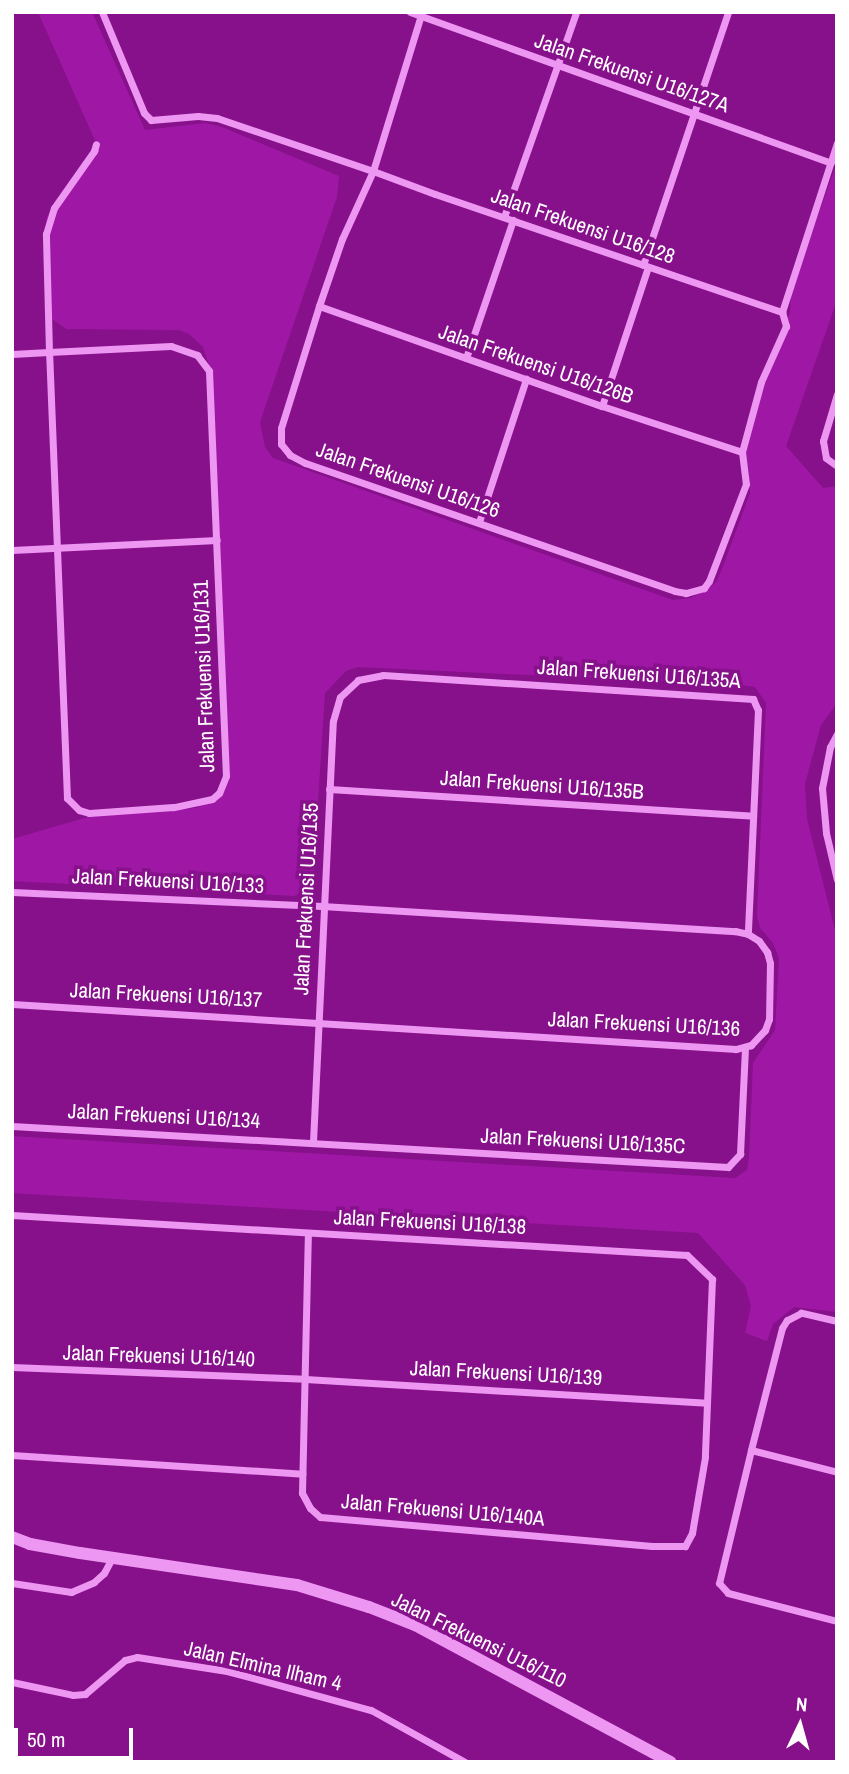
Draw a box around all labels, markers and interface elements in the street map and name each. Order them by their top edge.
street label: Jalan Frekuensi U16/127A [532,28,732,118]
street label: Jalan Frekuensi U16/128 [488,183,678,269]
street label: Jalan Frekuensi U16/126B [436,319,636,409]
street label: Jalan Frekuensi U16/126 [313,437,503,523]
street label: Jalan Frekuensi U16/131 [188,579,220,773]
street label: Jalan Frekuensi U16/135A [536,654,742,694]
street label: Jalan Frekuensi U16/135B [439,765,645,805]
street label: Jalan Frekuensi U16/135 [288,802,324,996]
street label: Jalan Frekuensi U16/133 [71,863,265,899]
street label: Jalan Frekuensi U16/137 [69,977,263,1013]
street label: Jalan Frekuensi U16/136 [547,1006,741,1042]
street label: Jalan Frekuensi U16/134 [67,1098,261,1134]
street label: Jalan Frekuensi U16/135C [480,1123,686,1159]
street label: Jalan Frekuensi U16/138 [333,1204,527,1240]
street label: Jalan Frekuensi U16/140 [62,1340,256,1372]
street label: Jalan Frekuensi U16/139 [409,1355,603,1391]
street label: Jalan Frekuensi U16/140A [340,1489,546,1531]
street label: Jalan Frekuensi U16/110 [388,1587,570,1693]
street label: Jalan Elmina Ilham 4 [182,1636,344,1696]
north arrow [765,1690,835,1760]
text: N [795,1691,809,1718]
scale bar [18,1714,136,1758]
text: 50 m [27,1725,65,1754]

